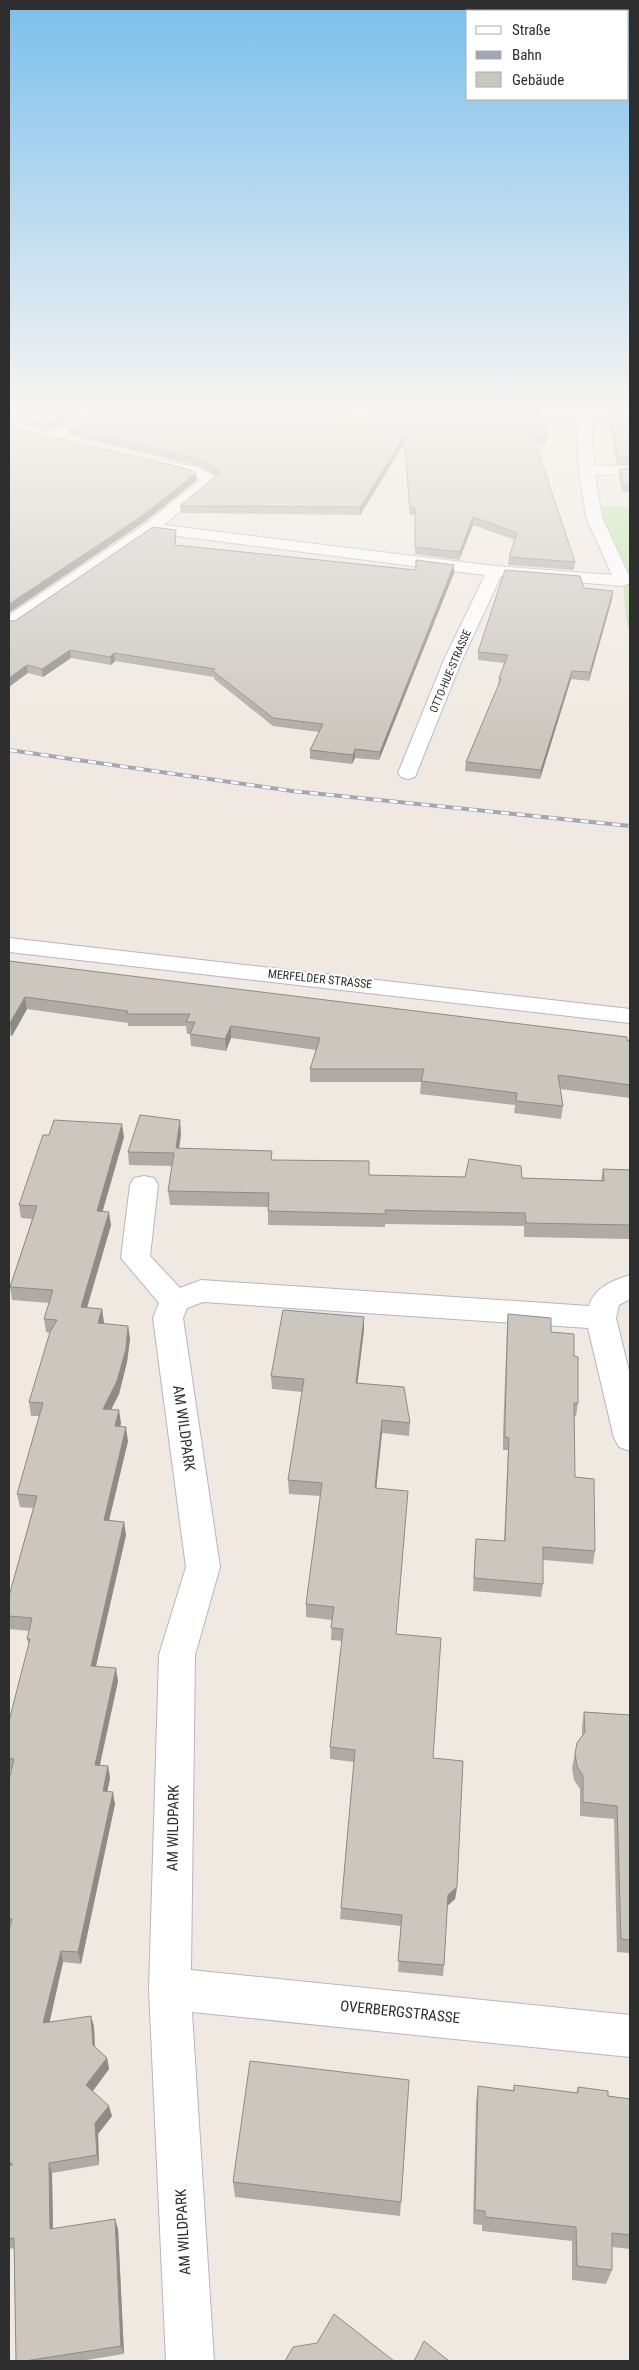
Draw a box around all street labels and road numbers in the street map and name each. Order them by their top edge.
street label: OTTO-HUE-STRASSE [427,627,474,715]
street label: MERFELDER STRASSE [267,967,373,991]
street label: AM WILDPARK [169,1384,199,1473]
street label: AM WILDPARK [163,1784,183,1871]
street label: OVERBERGSTRASSE [339,1997,461,2027]
street label: AM WILDPARK [172,2188,194,2276]

